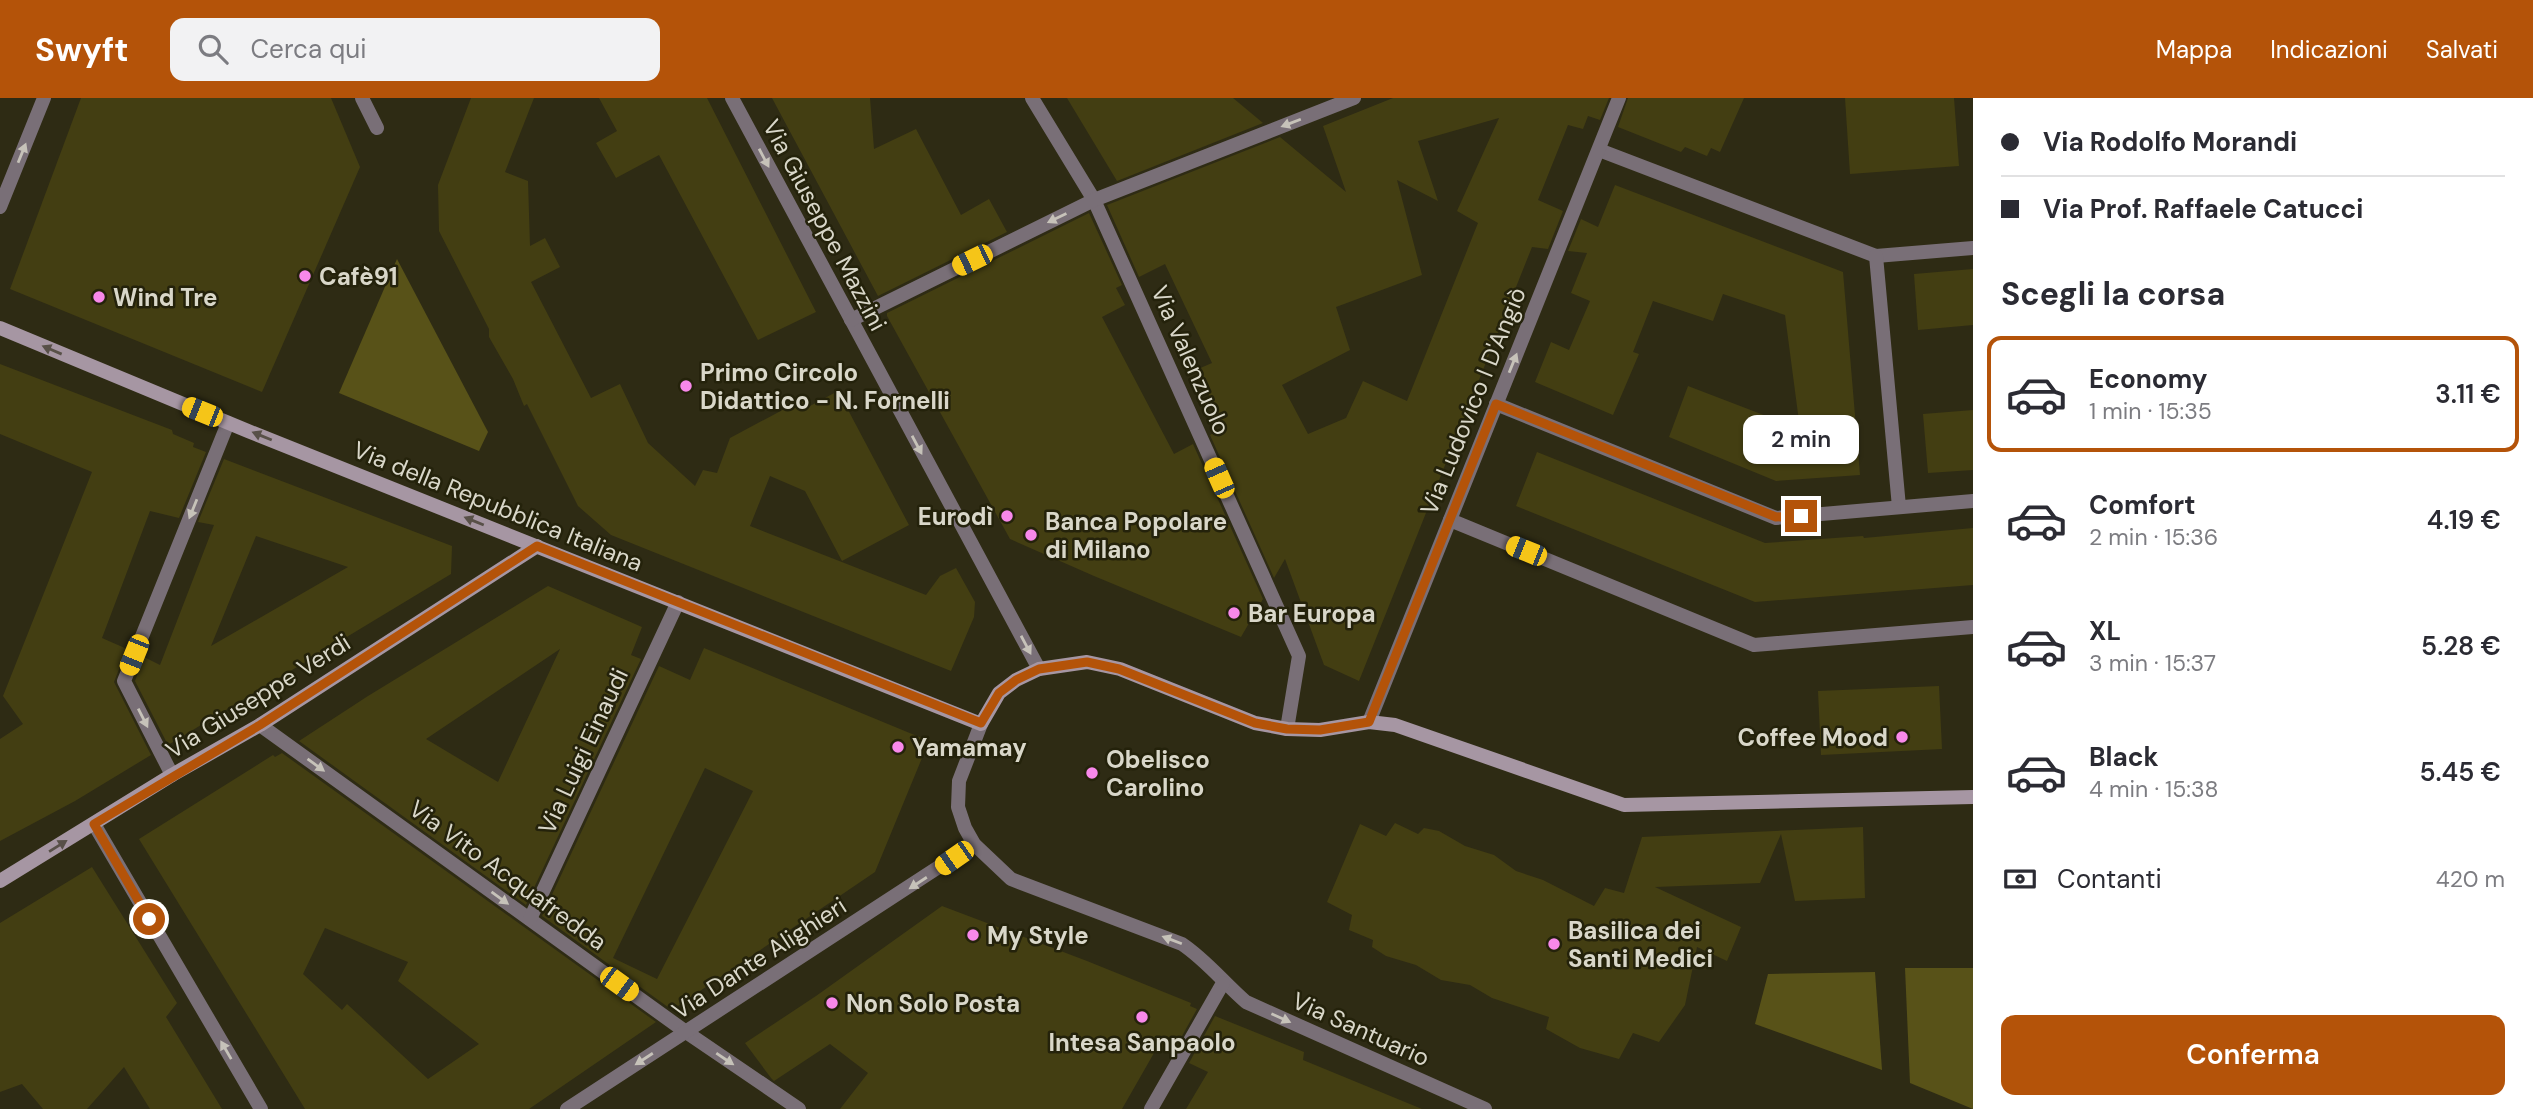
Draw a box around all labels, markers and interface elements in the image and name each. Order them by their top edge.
search box [170,18,660,81]
text: Swyft [35,28,128,71]
icon: search [194,30,232,68]
text: Cerca qui [250,32,366,66]
text: Mappa [2156,34,2232,65]
text: Indicazioni [2270,34,2388,65]
text: Salvati [2426,34,2498,65]
street label: Via Giuseppe Mazzini [756,114,894,336]
one-way arrow [1280,118,1301,129]
text: Via Rodolfo Morandi [2043,125,2297,159]
one-way arrow [17,142,28,163]
one-way arrow [758,148,770,168]
text: Via Prof. Raffaele Catucci [2043,192,2363,226]
one-way arrow [1047,212,1067,223]
car [949,241,996,279]
place label: Cafè91 [319,261,397,292]
marker: Cafè91 [297,268,313,284]
text: Scegli la corsa [2001,273,2225,315]
street label: Via Valenzuolo [1144,280,1238,440]
place label: Wind Tre [113,282,217,313]
street label: Via Ludovico I D'Angiò [1413,283,1533,519]
marker: Wind Tre [91,289,107,305]
one-way arrow [41,344,62,355]
one-way arrow [1507,352,1518,373]
place label: Primo Circolo Didattico - N. Fornelli [700,357,950,416]
text: Economy [2089,362,2207,396]
icon: car [2005,363,2068,426]
text: 3.11 € [2435,377,2501,411]
marker: Primo Circolo Didattico - N. Fornelli [678,378,694,394]
car [179,394,226,430]
text: 1 min · 15:35 [2089,396,2212,426]
callout: 2 min [1743,414,1859,464]
text: 2 min [1771,424,1831,454]
one-way arrow [252,431,273,442]
street label: Via della Repubblica Italiana [349,434,647,578]
one-way arrow [911,435,923,455]
car [1201,455,1238,501]
text: Comfort [2089,488,2195,522]
icon: car [2005,489,2068,552]
one-way arrow [187,498,198,519]
route end [1785,500,1817,532]
place label: Eurodì [918,501,994,532]
text: 4.19 € [2427,503,2501,537]
place label: Banca Popolare di Milano [1045,506,1227,565]
marker: Eurodì [999,508,1015,524]
one-way arrow [463,515,484,526]
text: 2 min · 15:36 [2089,522,2218,552]
marker: Banca Popolare di Milano [1023,527,1039,543]
car [1503,533,1550,569]
place label: Bar Europa [1248,598,1376,629]
marker: Bar Europa [1226,605,1242,621]
text: XL [2089,614,2121,648]
icon: car [2005,615,2068,678]
street label: Via Giuseppe Verdi [160,627,356,765]
text: 5.28 € [2421,629,2501,663]
car [117,632,152,678]
one-way arrow [1019,636,1031,656]
text: 3 min · 15:37 [2089,648,2216,678]
street label: Via Luigi Einaudi [531,663,635,839]
one-way arrow [137,708,148,728]
place label: Coffee Mood [1738,722,1888,753]
marker: Coffee Mood [1894,729,1910,745]
place label: Yamamay [912,732,1027,763]
marker: Yamamay [890,739,906,755]
text: Black [2089,740,2159,774]
icon: car [2005,741,2068,804]
place label: Obelisco Carolino [1106,744,1210,803]
text: 5.45 € [2419,755,2501,789]
one-way arrow [307,758,325,772]
marker: Obelisco Carolino [1084,765,1100,781]
text: 4 min · 15:38 [2089,774,2219,804]
street label: Via Vito Acquafredda [403,793,613,957]
car [931,837,978,879]
one-way arrow [49,839,68,852]
icon: cash [2001,860,2039,898]
text: Contanti [2057,862,2162,896]
text: 420 m [2436,864,2505,894]
one-way arrow [908,876,927,889]
street label: Via Dante Alighieri [666,890,852,1026]
one-way arrow [491,891,509,905]
route start [133,903,165,935]
place label: Basilica dei Santi Medici [1568,915,1713,974]
place label: My Style [987,920,1089,951]
marker: My Style [965,927,981,943]
one-way arrow [1161,935,1182,946]
marker: Basilica dei Santi Medici [1546,936,1562,952]
car [596,963,643,1005]
street label: Via Santuario [1288,985,1434,1073]
place label: Non Solo Posta [846,988,1020,1019]
marker: Non Solo Posta [824,995,840,1011]
marker: Intesa Sanpaolo [1134,1009,1150,1025]
one-way arrow [1271,1012,1291,1024]
button: Conferma [2001,1015,2505,1095]
place label: Intesa Sanpaolo [1048,1027,1236,1058]
one-way arrow [220,1041,232,1060]
one-way arrow [715,1052,735,1065]
one-way arrow [634,1053,654,1066]

